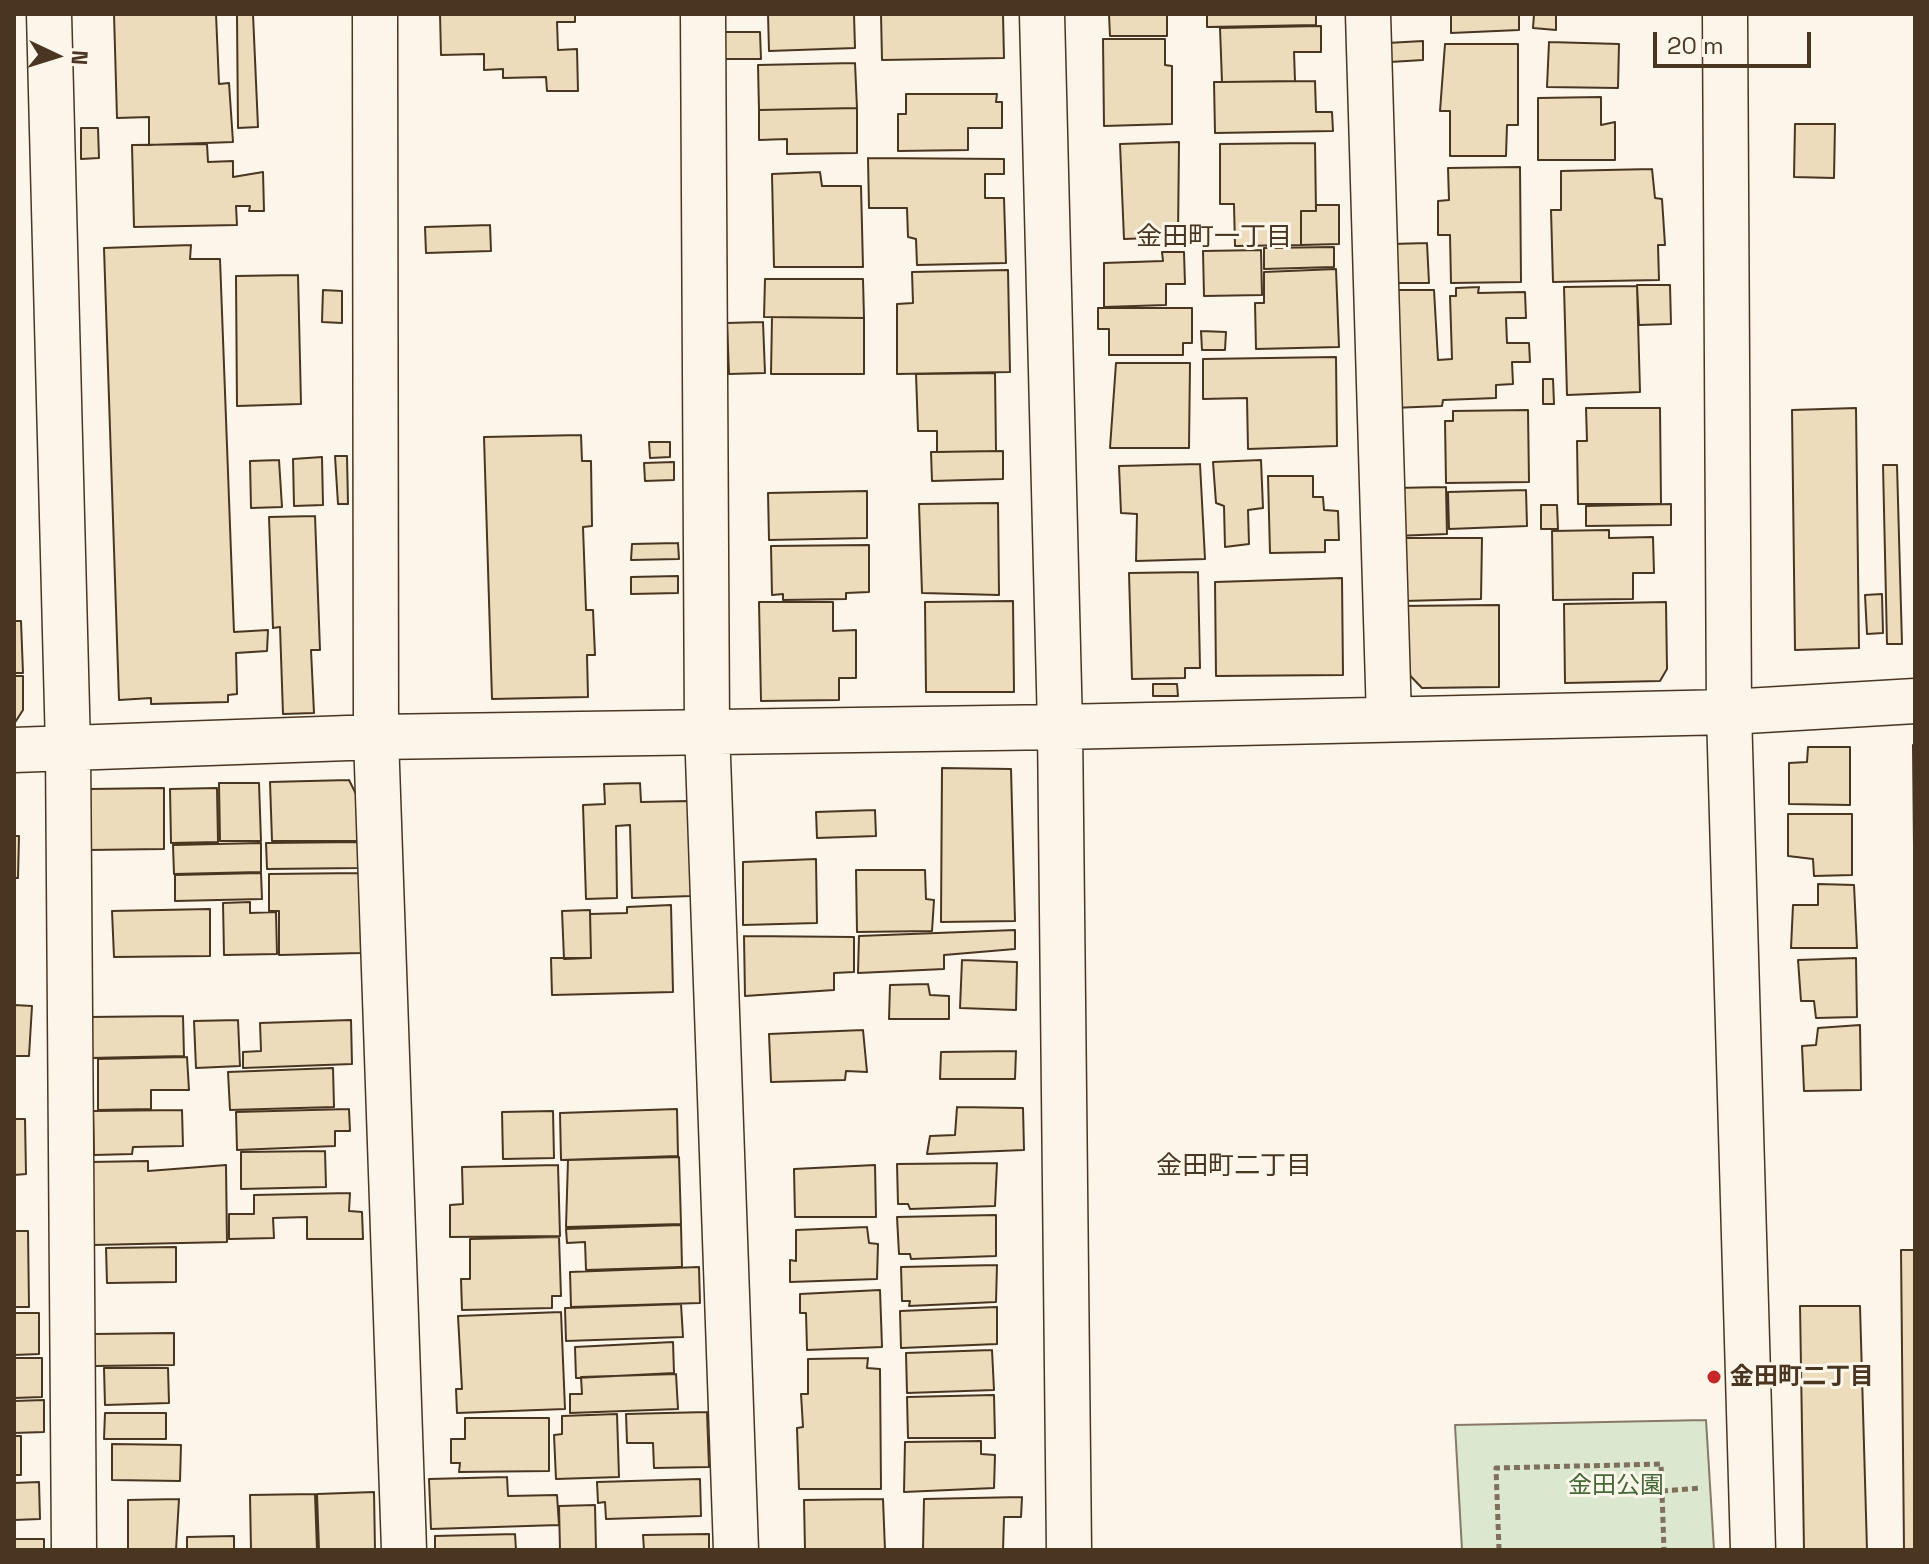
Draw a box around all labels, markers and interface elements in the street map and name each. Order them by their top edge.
north arrow [16,16,96,96]
scale bar [1657,16,1815,66]
text: 20 m [1667,30,1724,61]
text: N [65,49,94,66]
district label: 金田町一丁目 [1136,222,1292,254]
district label: 金田町二丁目 [1156,1151,1312,1183]
place label: 金田町二丁目 [1730,1363,1874,1391]
marker: 金田町二丁目 [1705,1368,1723,1386]
park label: 金田公園 [1568,1472,1664,1500]

